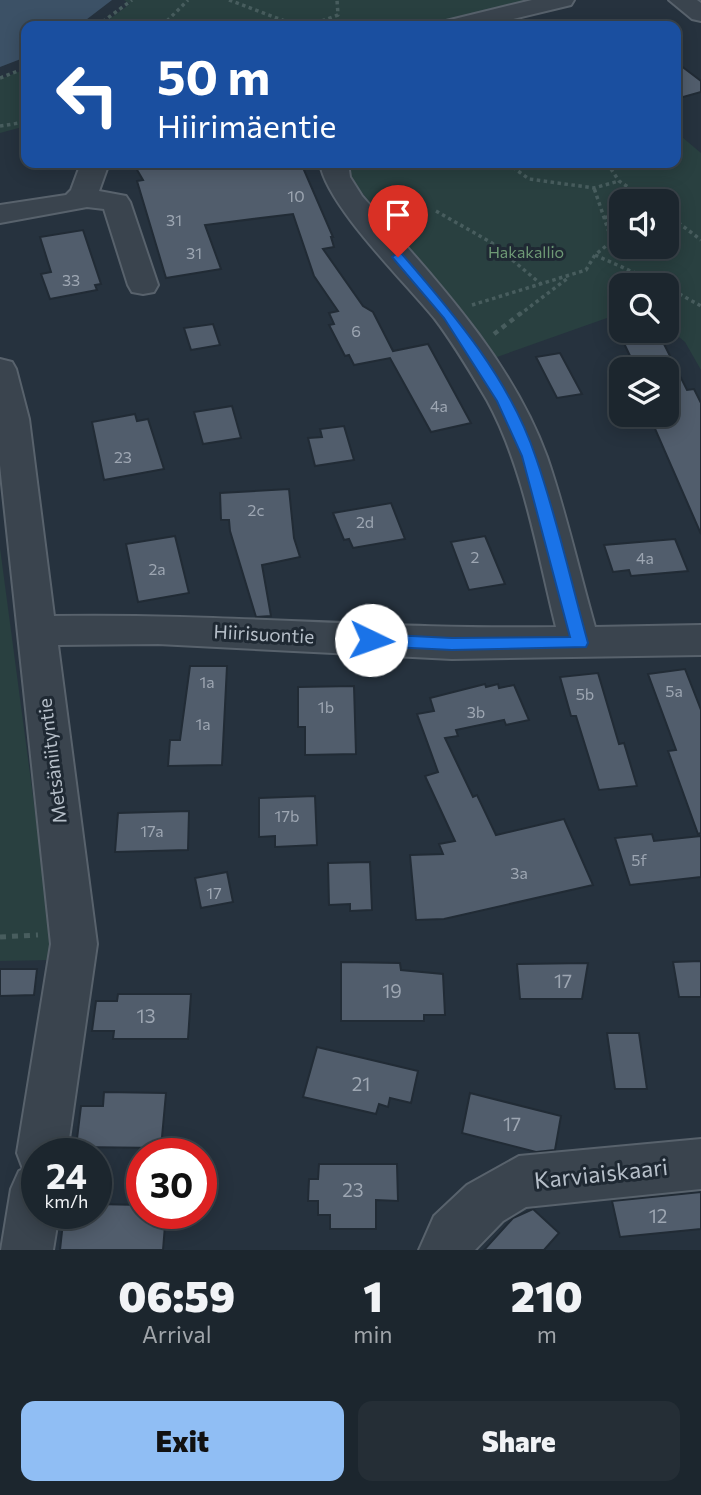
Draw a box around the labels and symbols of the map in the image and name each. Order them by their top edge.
pin [368,185,428,257]
house number: 10 [287,186,305,205]
house number: 31 [166,210,182,229]
park label: Hakakallio [488,242,564,261]
house number: 31 [186,243,202,262]
house number: 33 [62,270,80,289]
house number: 6 [351,321,361,340]
house number: 4a [430,396,448,415]
house number: 23 [114,447,132,466]
house number: 2c [248,500,264,519]
house number: 2d [356,512,374,531]
house number: 2 [471,547,480,566]
house number: 4a [636,548,654,567]
house number: 2a [148,559,166,578]
position arrow [334,603,408,677]
street label: Hiirisuontie [213,619,315,648]
house number: 1a [199,672,215,691]
house number: 5a [665,681,683,700]
house number: 5b [576,684,594,703]
street label: Metsäniityntie [32,697,71,825]
house number: 1b [318,697,334,716]
house number: 3b [467,702,485,721]
house number: 1a [195,714,211,733]
house number: 17b [275,806,299,825]
house number: 17a [140,821,164,840]
house number: 5f [631,850,647,869]
house number: 3a [510,863,528,882]
house number: 17 [206,883,222,902]
house number: 17 [554,969,572,992]
house number: 19 [382,979,402,1002]
house number: 13 [137,1004,155,1027]
house number: 21 [352,1072,370,1095]
house number: 17 [503,1112,521,1135]
speed limit sign: 30 [126,1138,217,1229]
street label: Karviaiskaari [533,1152,669,1194]
house number: 23 [342,1178,364,1201]
house number: 12 [649,1204,667,1227]

